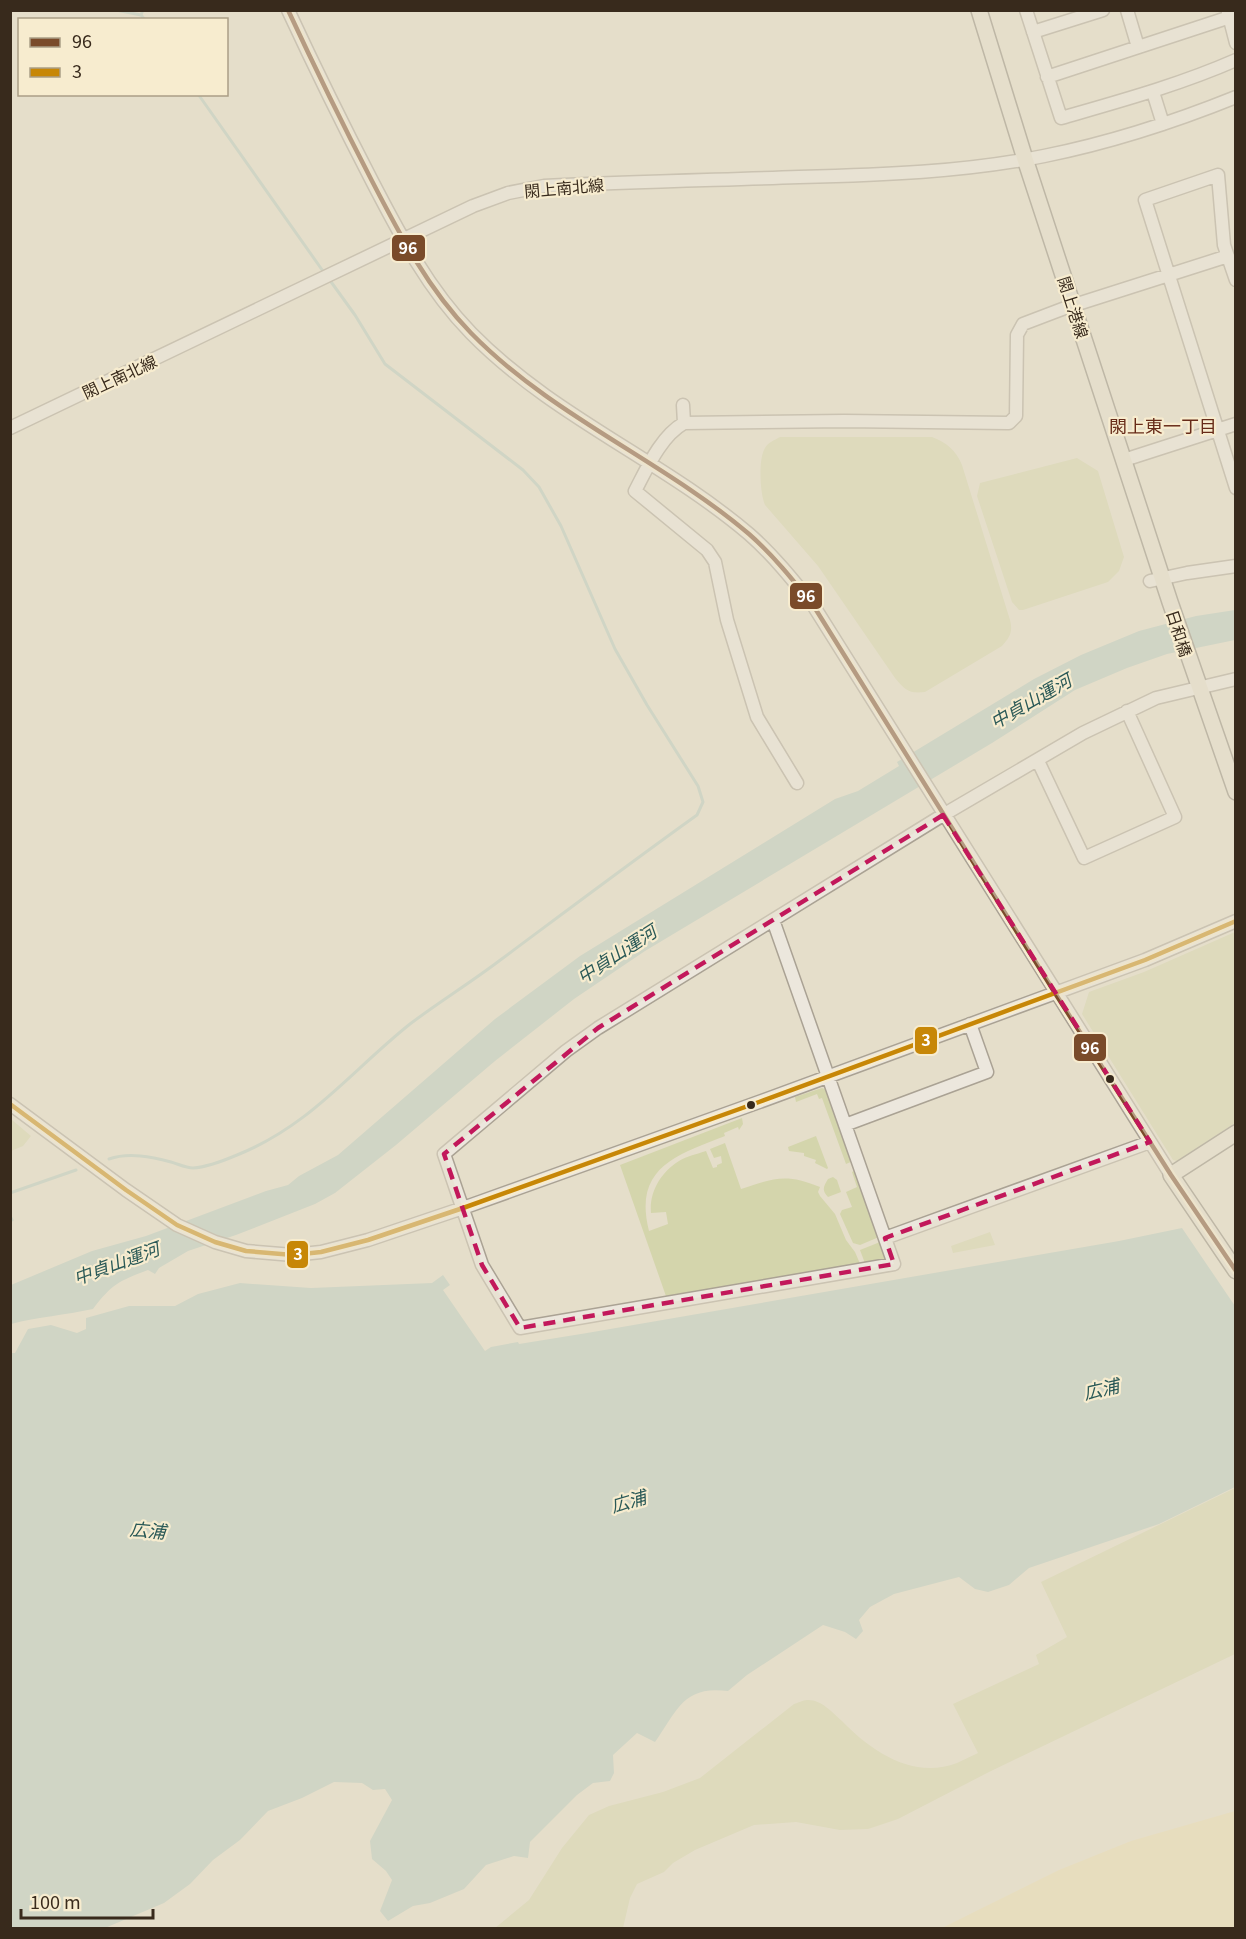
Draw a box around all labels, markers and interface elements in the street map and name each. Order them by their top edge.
legend [18,18,228,96]
text: 96 [72,27,92,53]
text: 3 [72,57,82,83]
street label: 閖上南北線 [523,172,605,202]
line badge: 96 [391,234,426,262]
text: 96 [399,235,417,259]
street label: 閖上港線 [1053,273,1095,341]
street label: 閖上南北線 [78,348,160,404]
district label: 閖上東一丁目 [1109,412,1217,438]
line badge: 96 [789,582,823,610]
text: 96 [797,583,815,607]
street label: 日和橋 [1161,606,1199,660]
water label: 中貞山運河 [985,665,1078,734]
water label: 中貞山運河 [571,916,663,988]
line badge: 3 [914,1026,938,1055]
text: 3 [921,1027,931,1051]
line badge: 96 [1073,1033,1107,1062]
text: 96 [1081,1035,1099,1059]
unlabelled marker [1104,1073,1116,1085]
unlabelled marker [745,1099,757,1111]
water label: 中貞山運河 [69,1233,166,1290]
line badge: 3 [286,1240,309,1269]
text: 3 [293,1241,303,1265]
water label: 広浦 [1081,1371,1124,1405]
water label: 広浦 [607,1482,652,1517]
water label: 広浦 [129,1514,170,1544]
scale bar [21,1882,153,1920]
text: 100 m [30,1888,81,1914]

